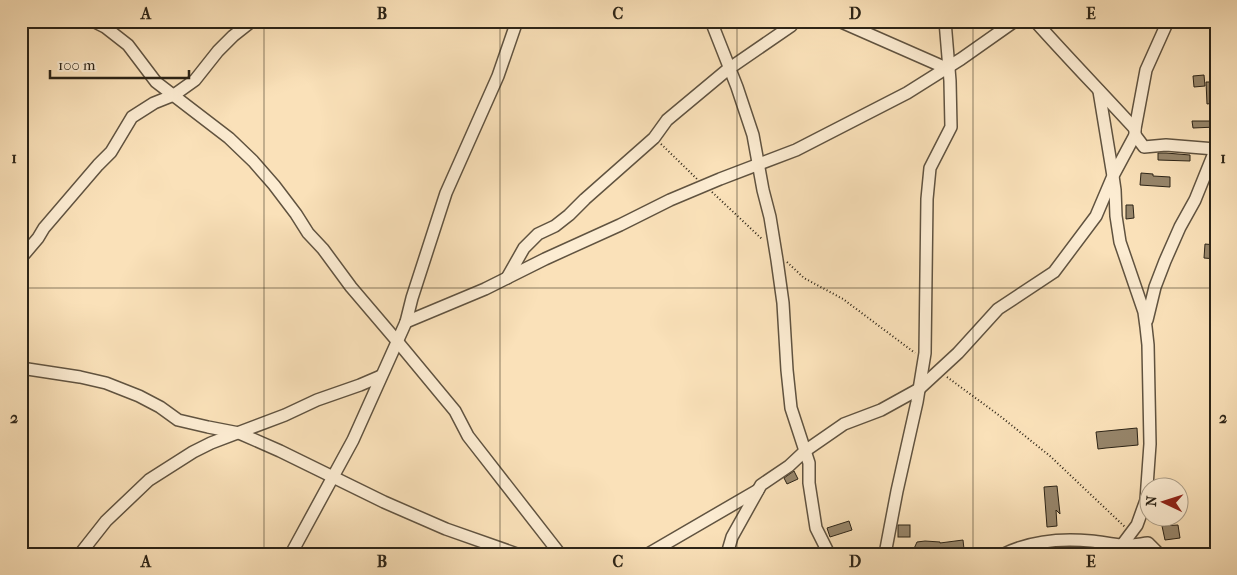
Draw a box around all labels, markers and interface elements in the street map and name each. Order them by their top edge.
text: A [140,4,152,23]
text: B [377,4,387,23]
text: C [613,4,624,23]
text: D [849,4,861,23]
text: E [1086,4,1096,23]
scale bar [50,48,189,80]
text: 100 m [58,56,96,74]
text: 1 [11,148,17,167]
text: 1 [1220,148,1226,167]
text: 2 [10,408,18,427]
text: 2 [1219,408,1227,427]
north arrow [1140,478,1190,528]
text: N [1143,495,1160,507]
text: A [140,552,152,571]
text: B [377,552,387,571]
text: C [613,552,624,571]
text: D [849,552,861,571]
text: E [1086,552,1096,571]

